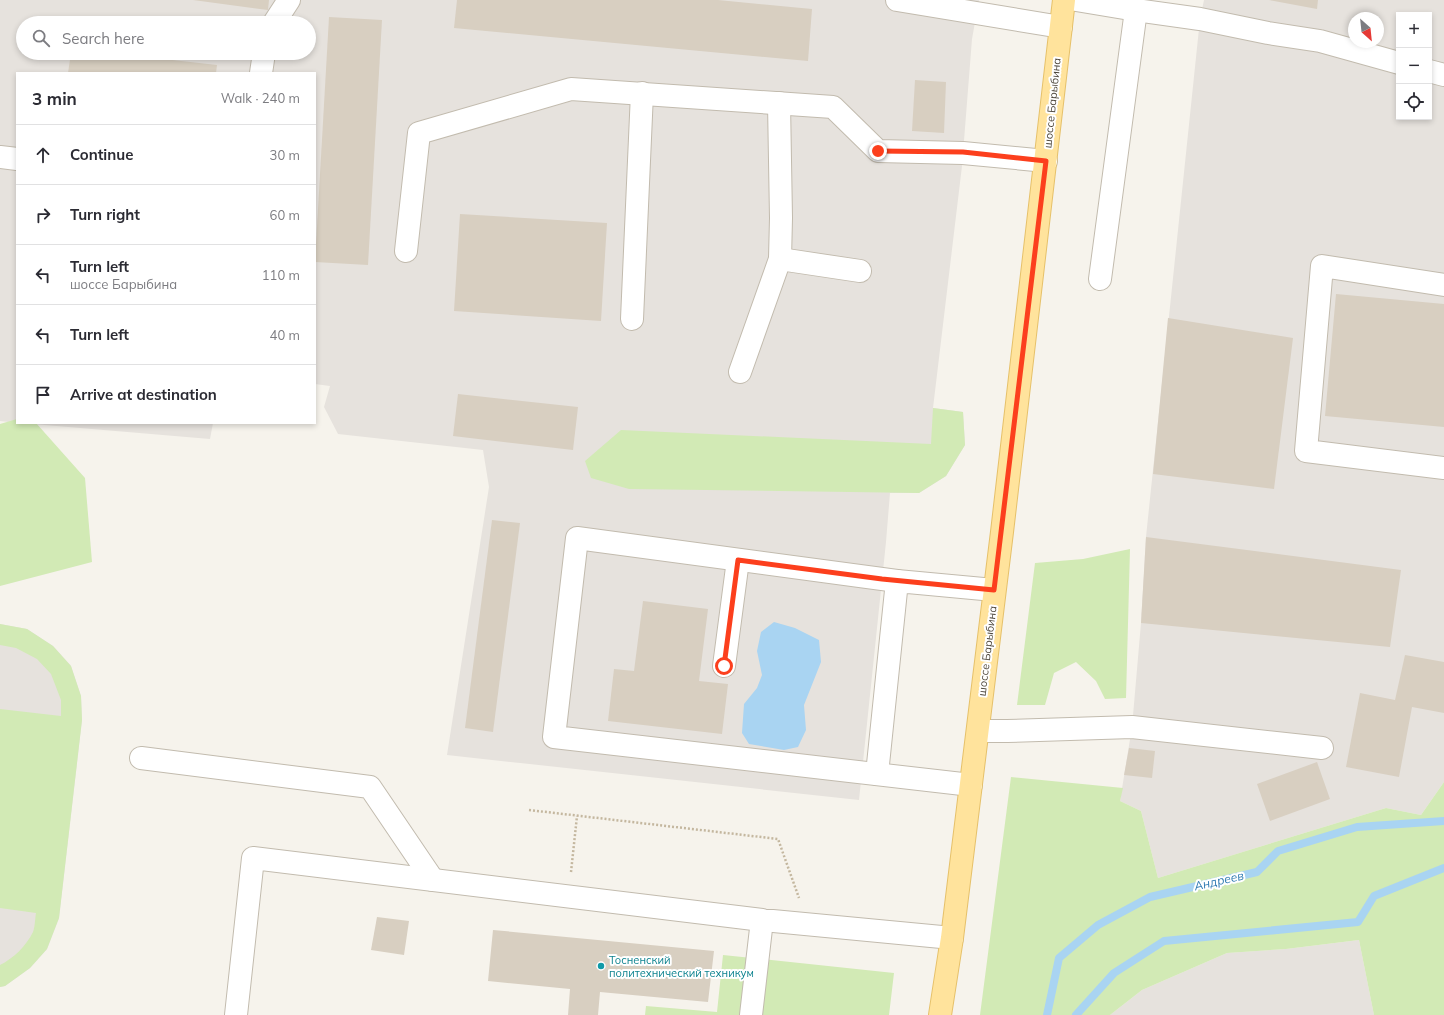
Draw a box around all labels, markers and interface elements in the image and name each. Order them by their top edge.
north arrow [1348,12,1384,48]
map controls [1396,12,1432,120]
button: + [1396,12,1432,48]
search box [16,16,316,60]
icon: search [30,27,52,49]
text: Search here [62,29,144,48]
button: − [1396,48,1432,84]
street label: шоссе Барыбина [1040,57,1064,149]
button: locate [1396,84,1432,120]
text: 3 min [32,88,77,109]
text: Walk · 240 m [221,90,300,106]
route end [869,142,887,160]
icon: ahead [32,144,54,166]
text: Continue [70,145,133,164]
text: 30 m [270,147,300,163]
icon: right [32,204,54,226]
text: Turn right [70,205,140,224]
text: 60 m [270,207,300,223]
text: Turn left [70,257,129,276]
icon: left [32,264,54,286]
text: 110 m [262,267,300,283]
text: шоссе Барыбина [70,276,177,292]
icon: left [32,324,54,346]
text: Turn left [70,325,129,344]
text: 40 m [270,327,300,343]
icon: arrive [32,384,54,406]
text: Arrive at destination [70,385,217,404]
street label: шоссе Барыбина [975,605,999,697]
route start [715,657,733,675]
water label: Андреев [1192,867,1246,894]
place label: Тосненский политехнический техникум [609,953,754,980]
marker: Тосненский политехнический техникум [596,961,606,971]

